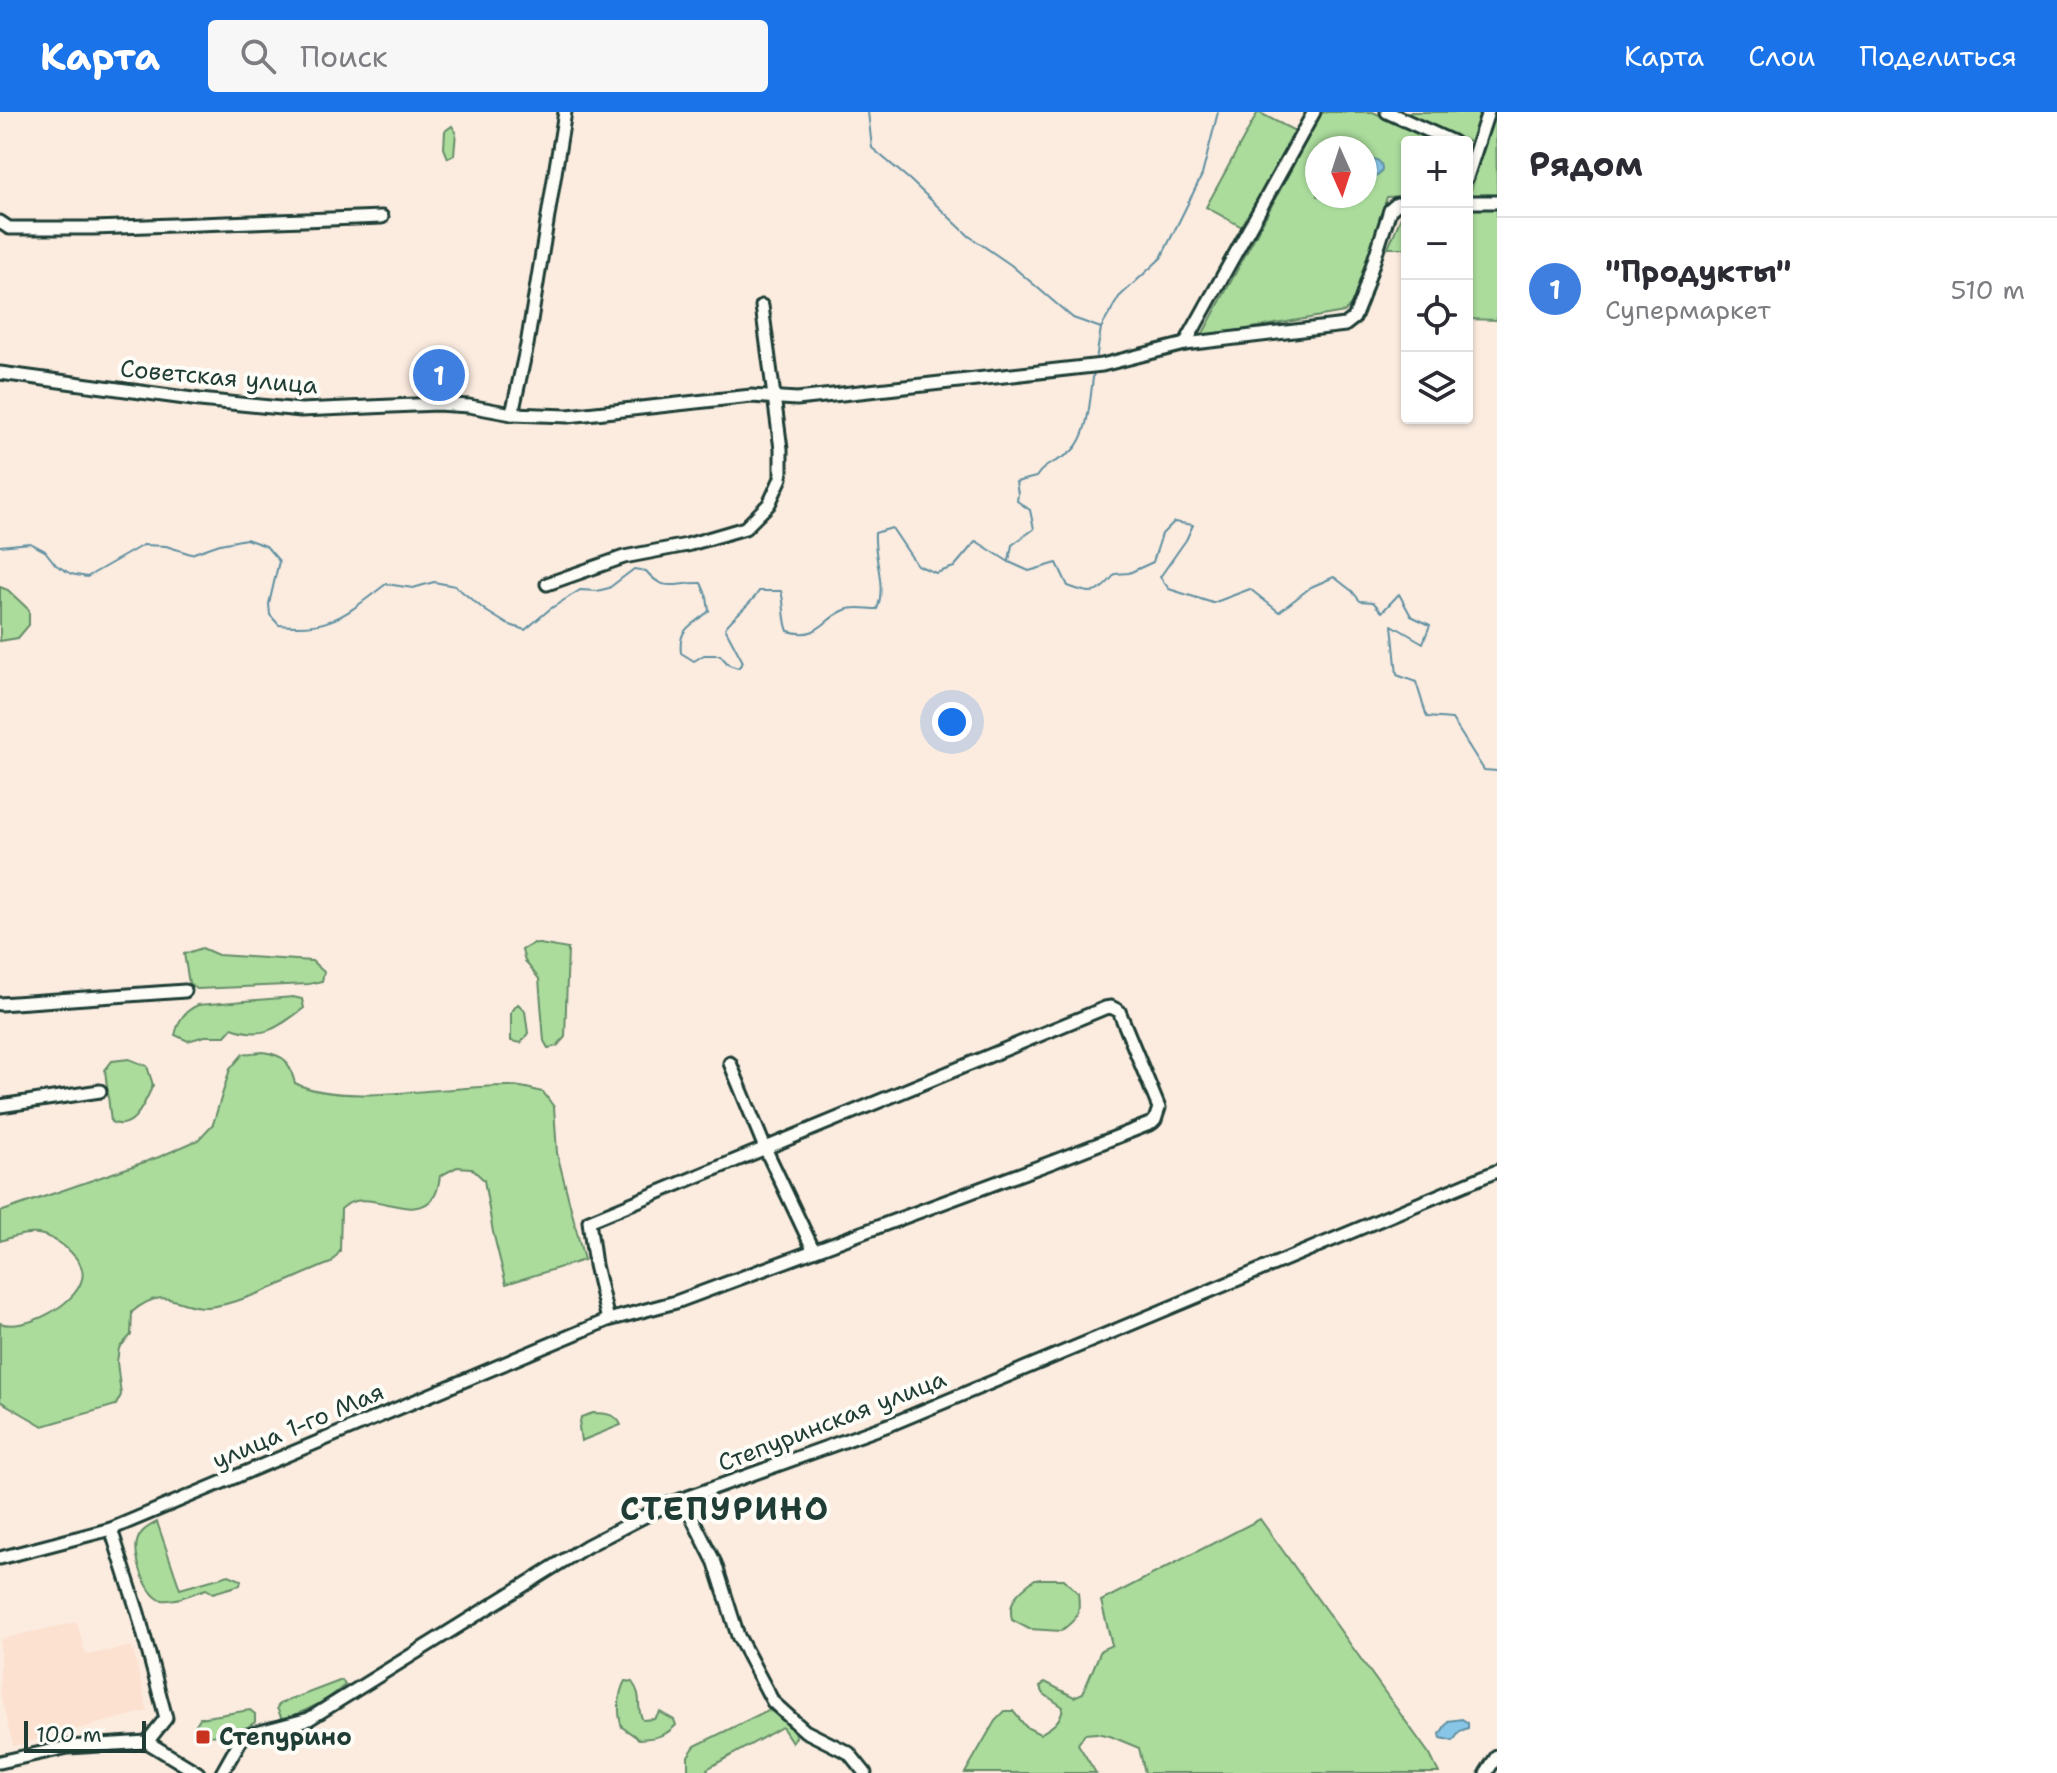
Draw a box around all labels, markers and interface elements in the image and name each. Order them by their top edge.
search box [208,20,768,92]
text: Карта [40,31,160,82]
icon: search [236,34,280,78]
text: Поиск [300,36,388,77]
text: Карта [1624,37,1704,75]
text: Слои [1748,37,1815,75]
text: Поделиться [1859,37,2017,75]
north arrow [1305,136,1377,208]
map controls [1401,136,1473,424]
button: + [1401,136,1473,208]
text: Рядом [1529,141,1643,187]
button: − [1401,208,1473,280]
text: "Продукты" [1605,251,1791,292]
text: 1 [1549,272,1561,307]
text: 510 m [1951,272,2025,307]
button: locate [1401,280,1473,352]
text: Супермаркет [1605,292,1771,327]
pin: 1 [413,345,465,405]
street label: Советская улица [119,352,319,402]
button: layers [1401,352,1473,424]
your location [932,702,972,742]
street label: Степуринская улица [713,1363,951,1479]
street label: улица 1-го Мая [207,1375,389,1477]
district label: СТЕПУРИНО [620,1487,830,1530]
scale bar [24,1717,146,1753]
text: 100 m [36,1720,102,1749]
place label: Степурино [219,1721,352,1753]
marker: Степурино [194,1728,212,1746]

